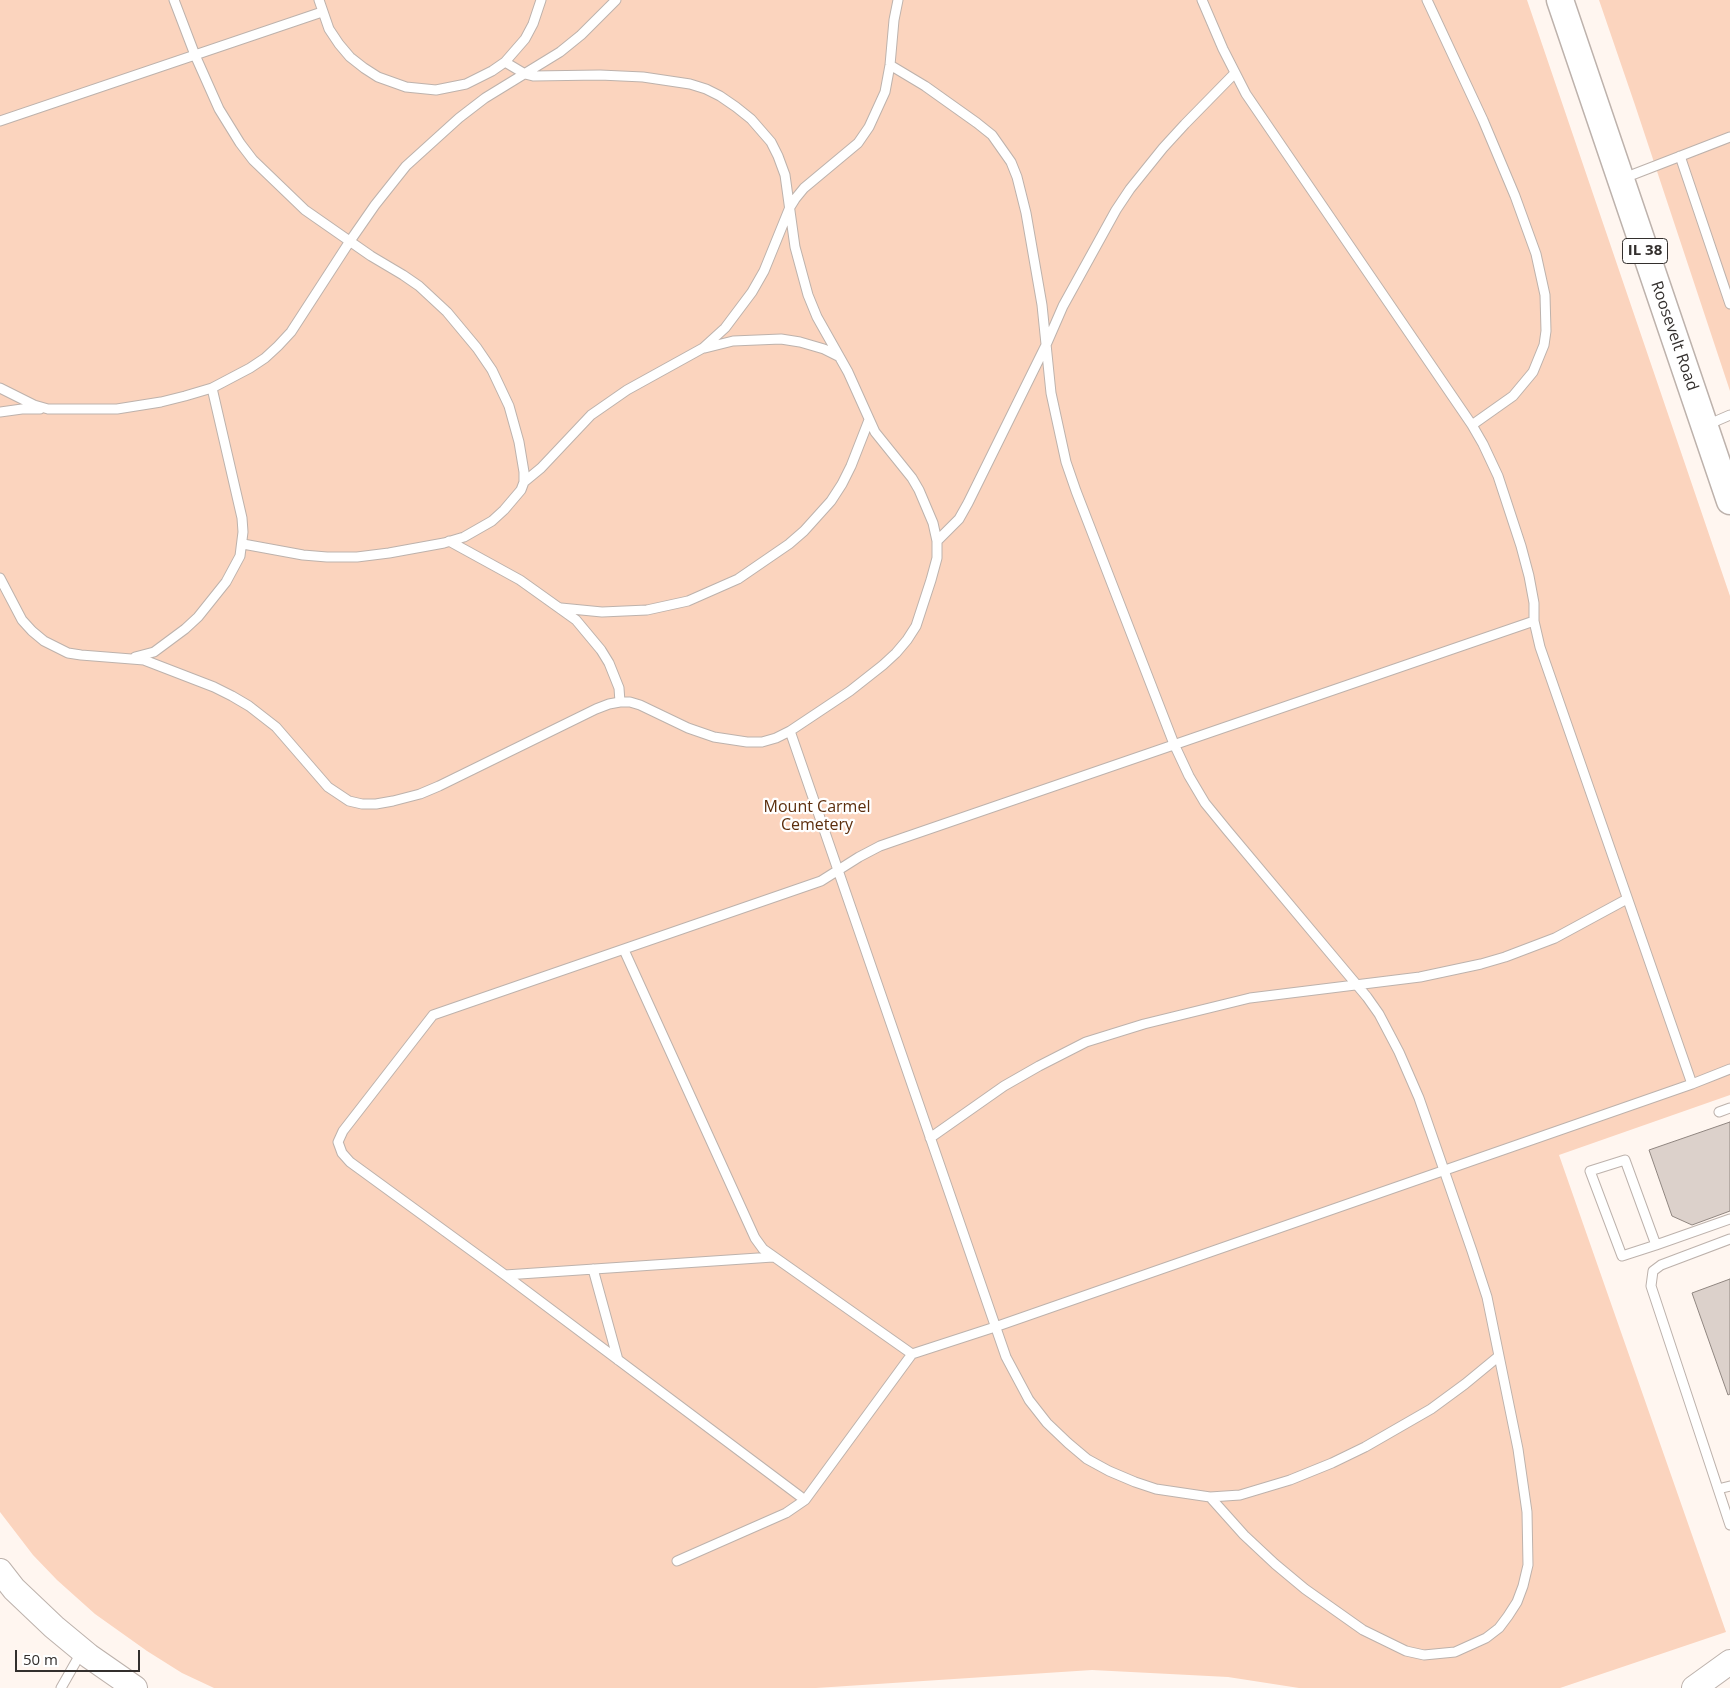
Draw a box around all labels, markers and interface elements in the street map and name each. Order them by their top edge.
road number: IL 38 [1622,238,1668,264]
street label: Roosevelt Road [1646,279,1702,393]
park label: Mount Carmel Cemetery [764,797,870,835]
scale bar [18,1640,142,1672]
text: 50 m [23,1649,58,1669]

